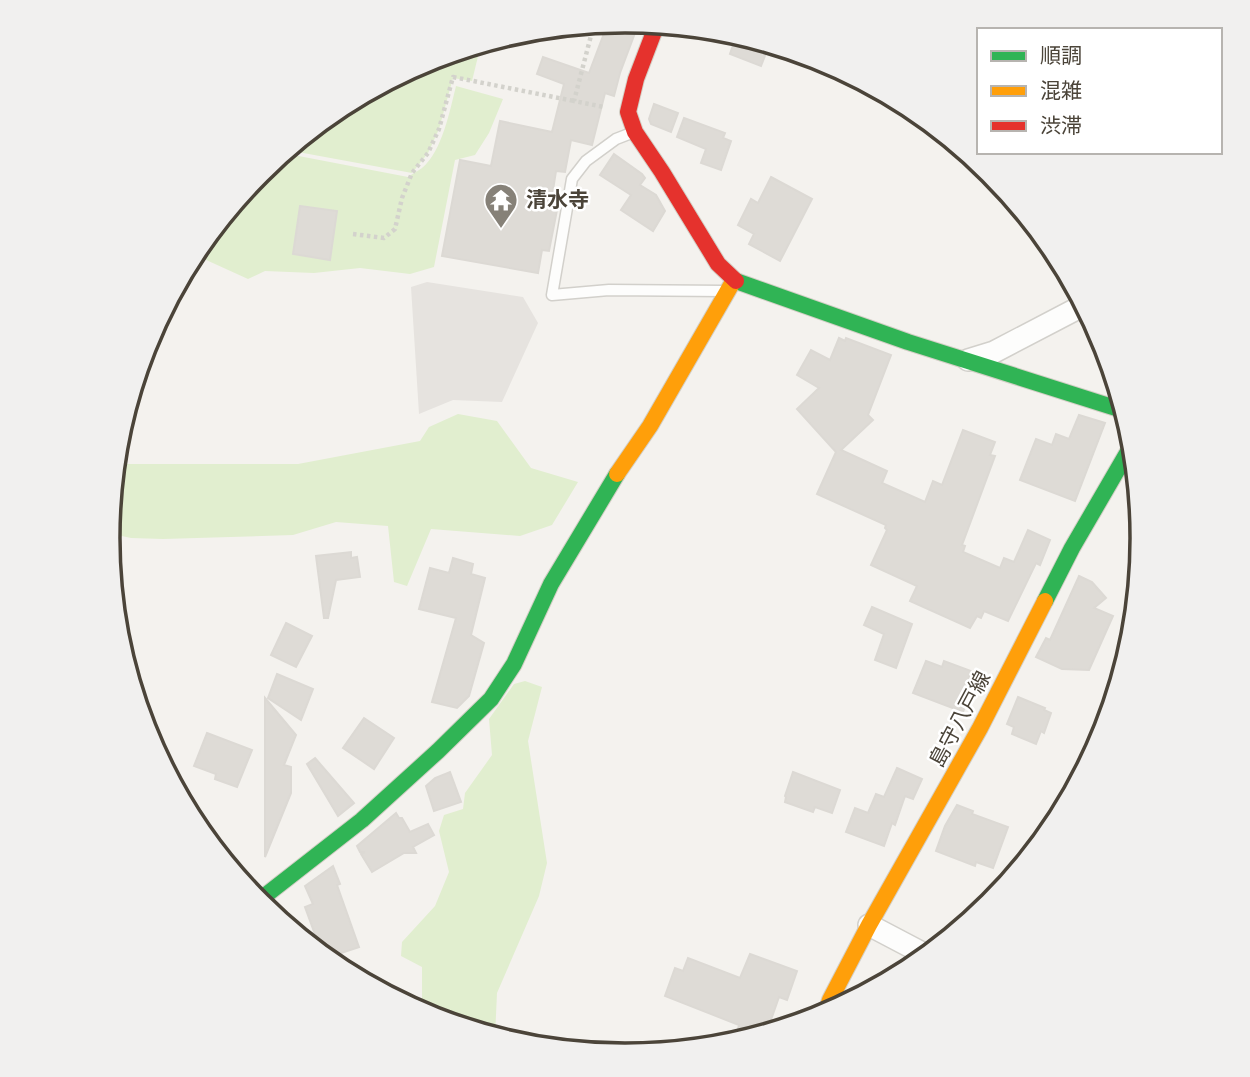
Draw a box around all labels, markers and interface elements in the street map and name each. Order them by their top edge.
legend [977,28,1222,154]
text: 順調 [1040,42,1082,67]
text: 混雑 [1040,77,1082,102]
text: 渋滞 [1040,112,1082,137]
temple icon: 清水寺 [482,181,520,230]
place label: 清水寺 [526,186,589,211]
street label: 島守八戸線 [923,666,994,771]

